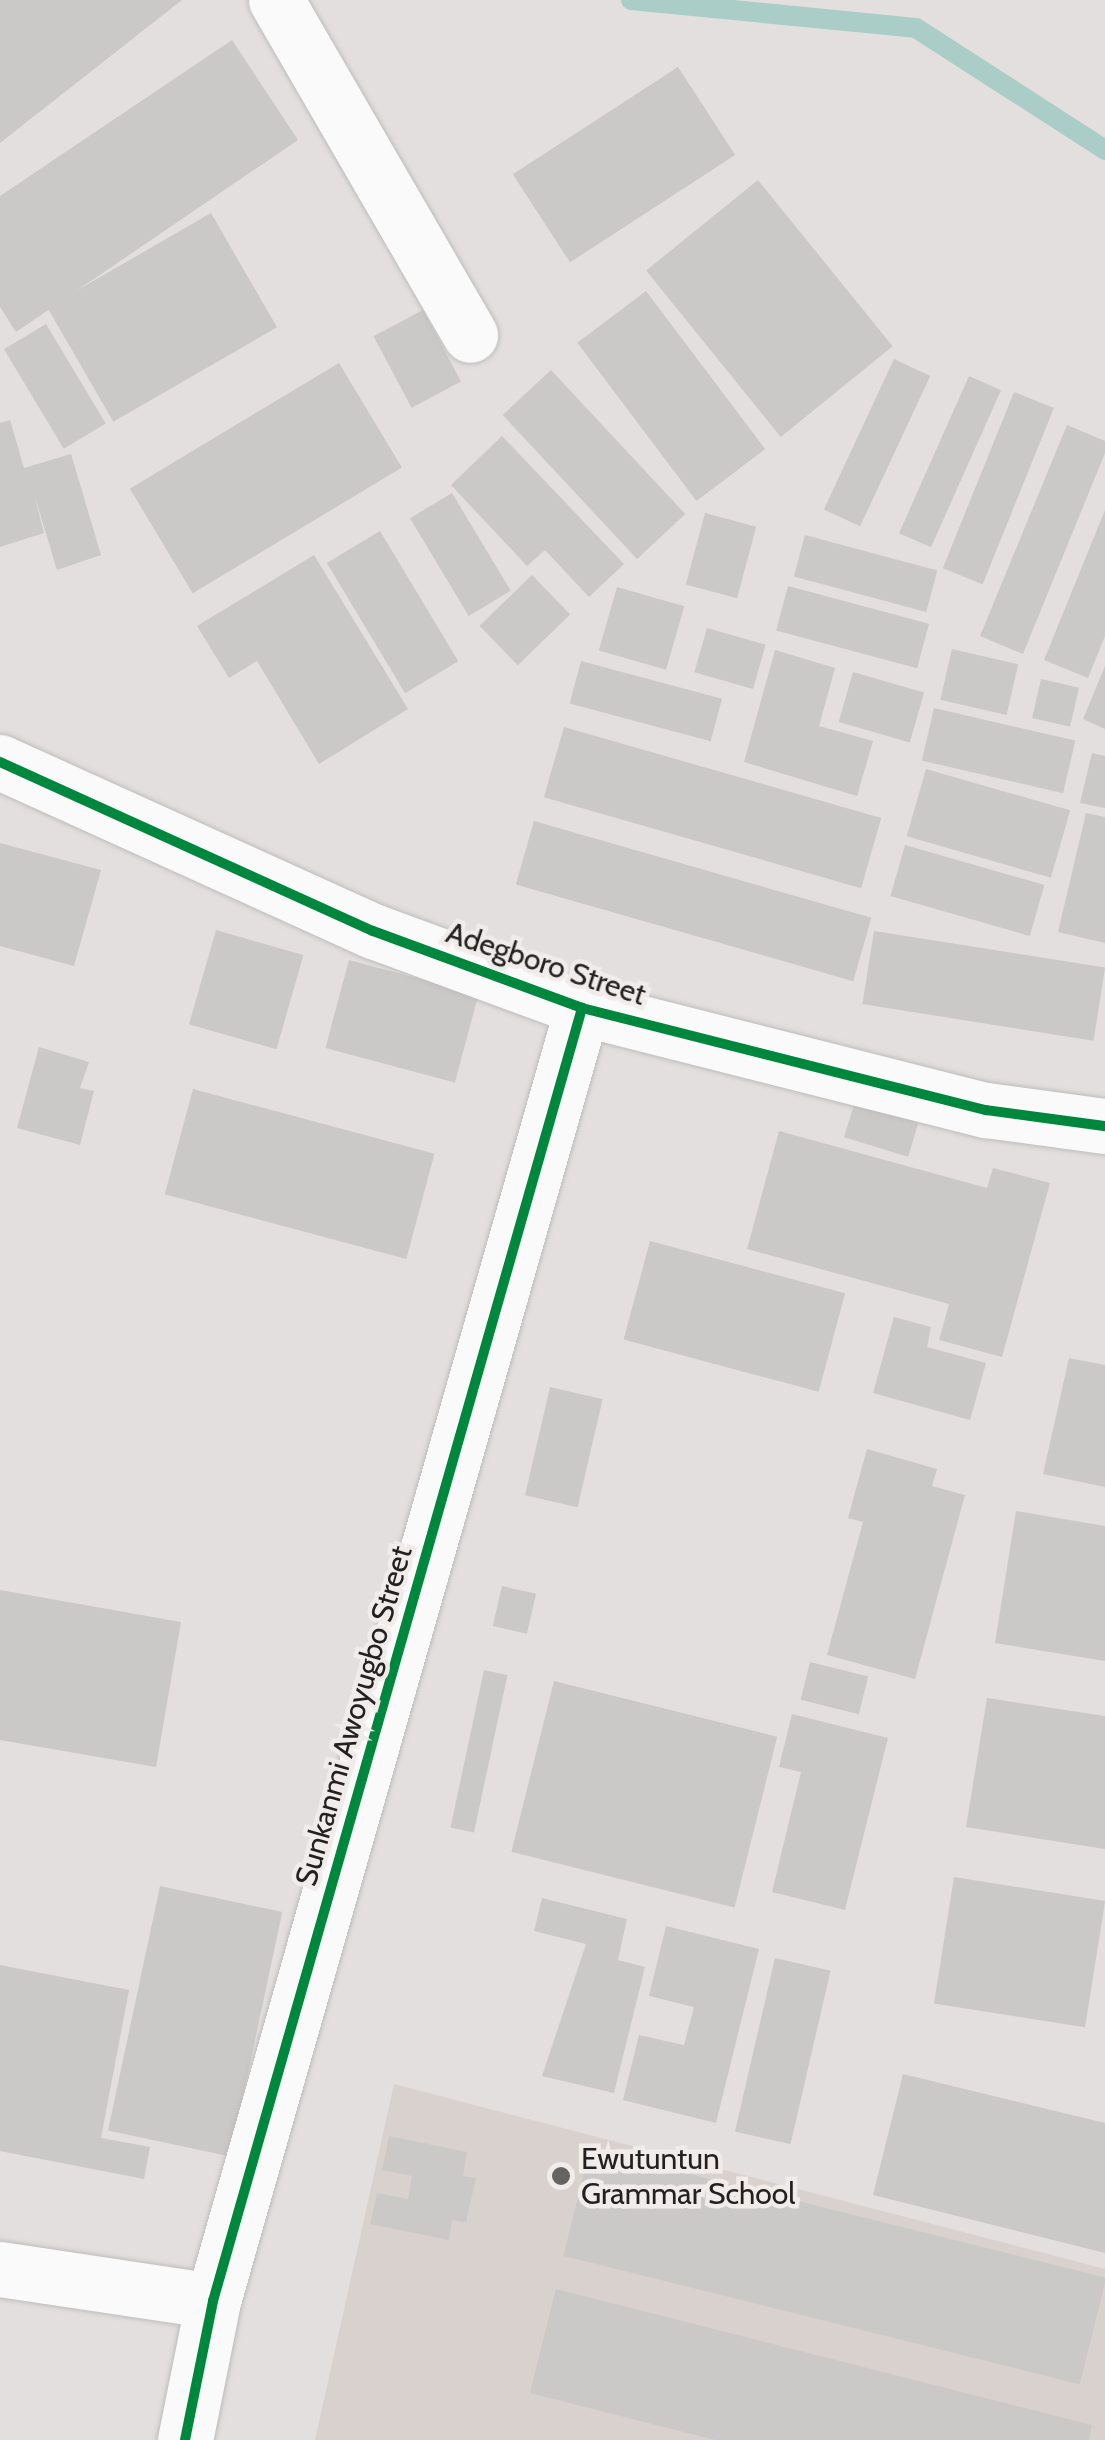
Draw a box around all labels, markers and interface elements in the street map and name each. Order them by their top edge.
street label: Adegboro Street [442,915,650,1013]
street label: Sunkanmi Awoyugbo Street [288,1542,420,1890]
place label: Ewutuntun Grammar School [581,2141,795,2212]
marker: Ewutuntun Grammar School [550,2165,572,2187]

